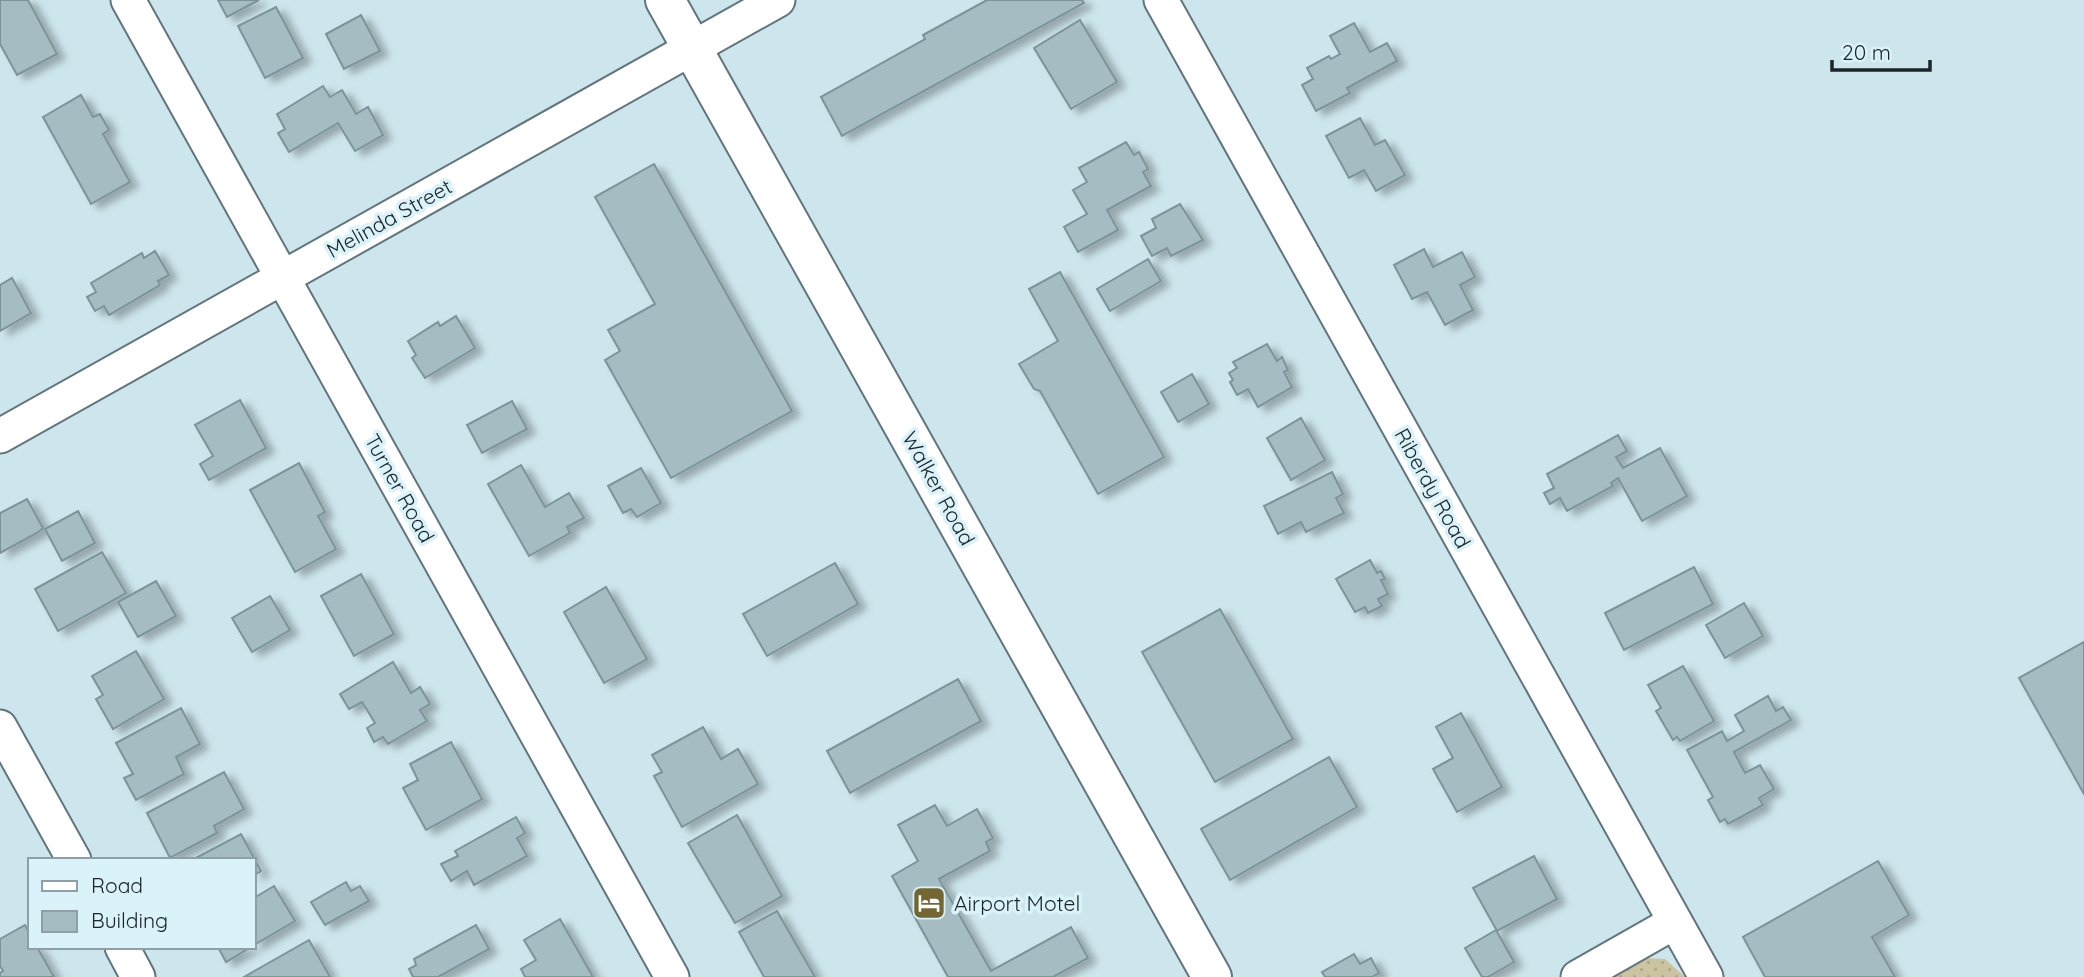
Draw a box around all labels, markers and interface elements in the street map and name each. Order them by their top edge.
scale bar [1832,28,1930,72]
text: 20 m [1842,39,1891,65]
street label: Melinda Street [322,173,456,263]
street label: Riberdy Road [1389,423,1477,553]
street label: Walker Road [897,427,981,549]
street label: Turner Road [360,429,440,547]
legend [28,858,256,949]
text: Road [91,872,143,898]
hotel icon: Airport Motel [910,884,948,922]
place label: Airport Motel [954,890,1080,916]
text: Building [91,907,168,933]

